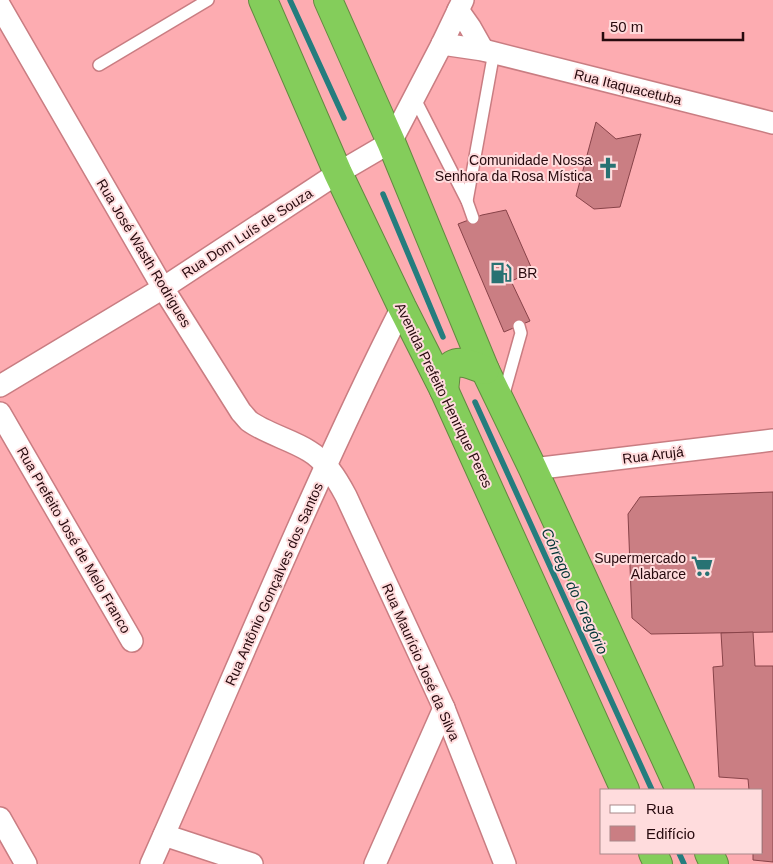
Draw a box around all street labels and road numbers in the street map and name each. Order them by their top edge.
street label: Rua Itaquacetuba [572,66,684,108]
street label: Rua José Wasth Rodrigues [93,176,195,330]
street label: Rua Dom Luís de Souza [179,185,315,281]
street label: Avenida Prefeito Henrique Peres [392,300,496,490]
street label: Rua Arujá [622,443,685,467]
street label: Rua Prefeito José de Melo Franco [14,444,134,636]
street label: Rua Antônio Gonçalves dos Santos [222,480,326,688]
street label: Rua Maurício José da Silva [379,581,463,743]

